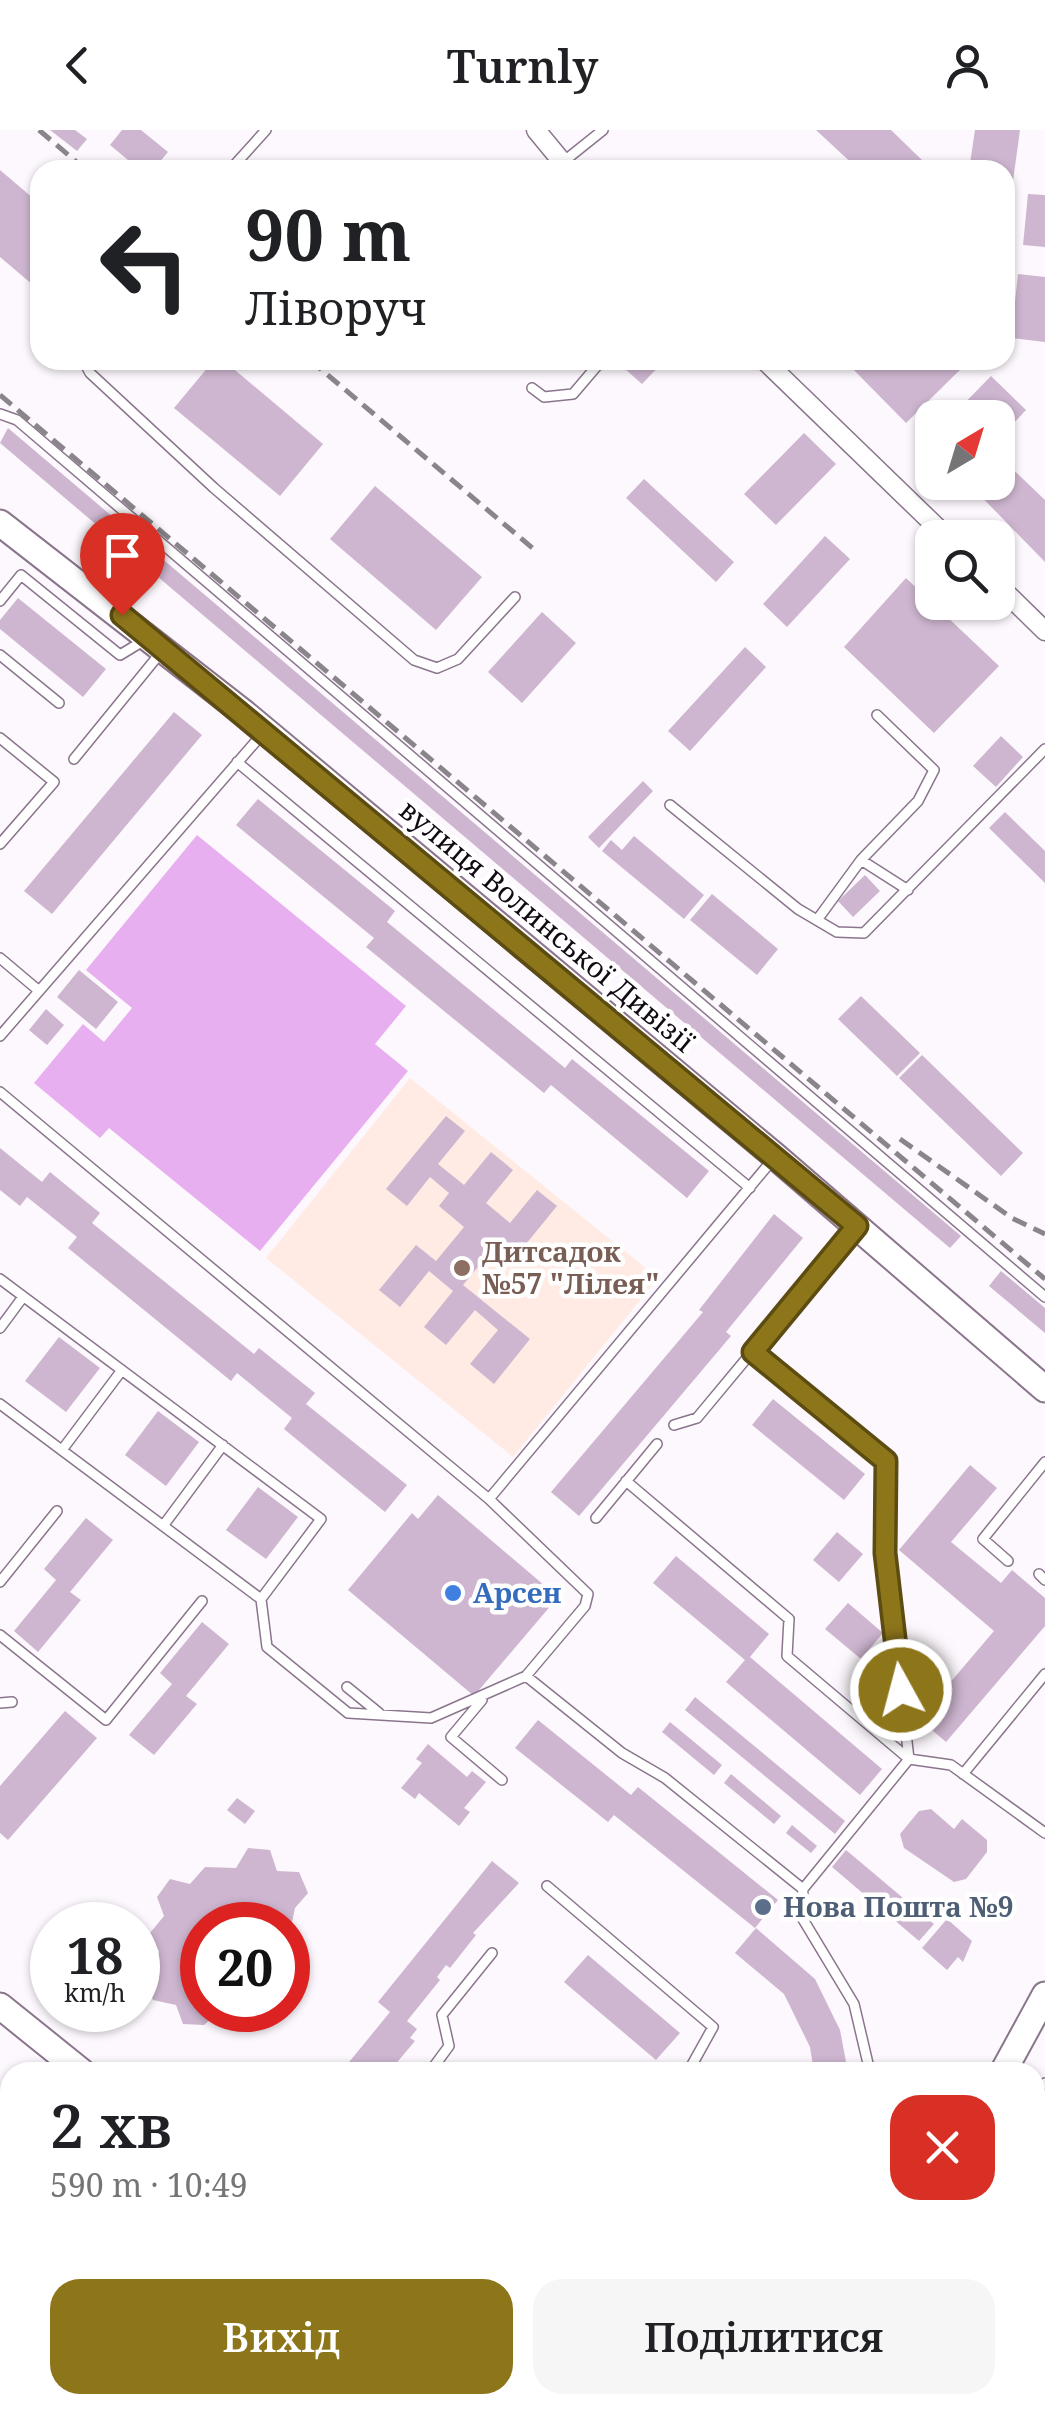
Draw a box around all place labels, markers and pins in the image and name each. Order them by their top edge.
pin [80,513,165,616]
place label: Дитсадок №57 "Лілея" [482,1232,659,1302]
marker: Дитсадок №57 "Лілея" [451,1257,473,1279]
place label: Арсен [473,1573,561,1611]
marker: Арсен [442,1582,464,1604]
place label: Нова Пошта №9 [783,1887,1014,1925]
marker: Нова Пошта №9 [752,1896,774,1918]

